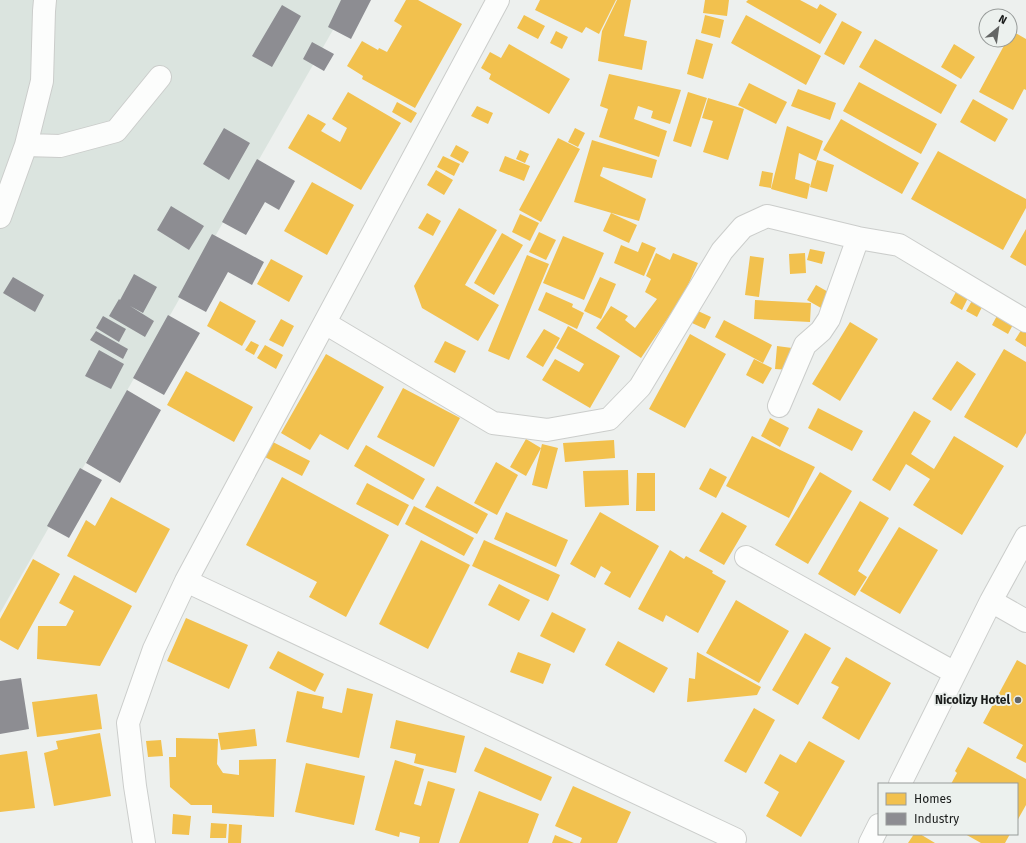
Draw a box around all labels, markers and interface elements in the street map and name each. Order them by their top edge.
north arrow [978,8,1018,48]
text: N [996,12,1009,27]
place label: Nicolizy Hotel [935,693,1010,707]
marker: Nicolizy Hotel [1013,695,1023,705]
legend [878,783,1018,835]
text: Homes [914,792,952,806]
text: Industry [914,812,959,826]

